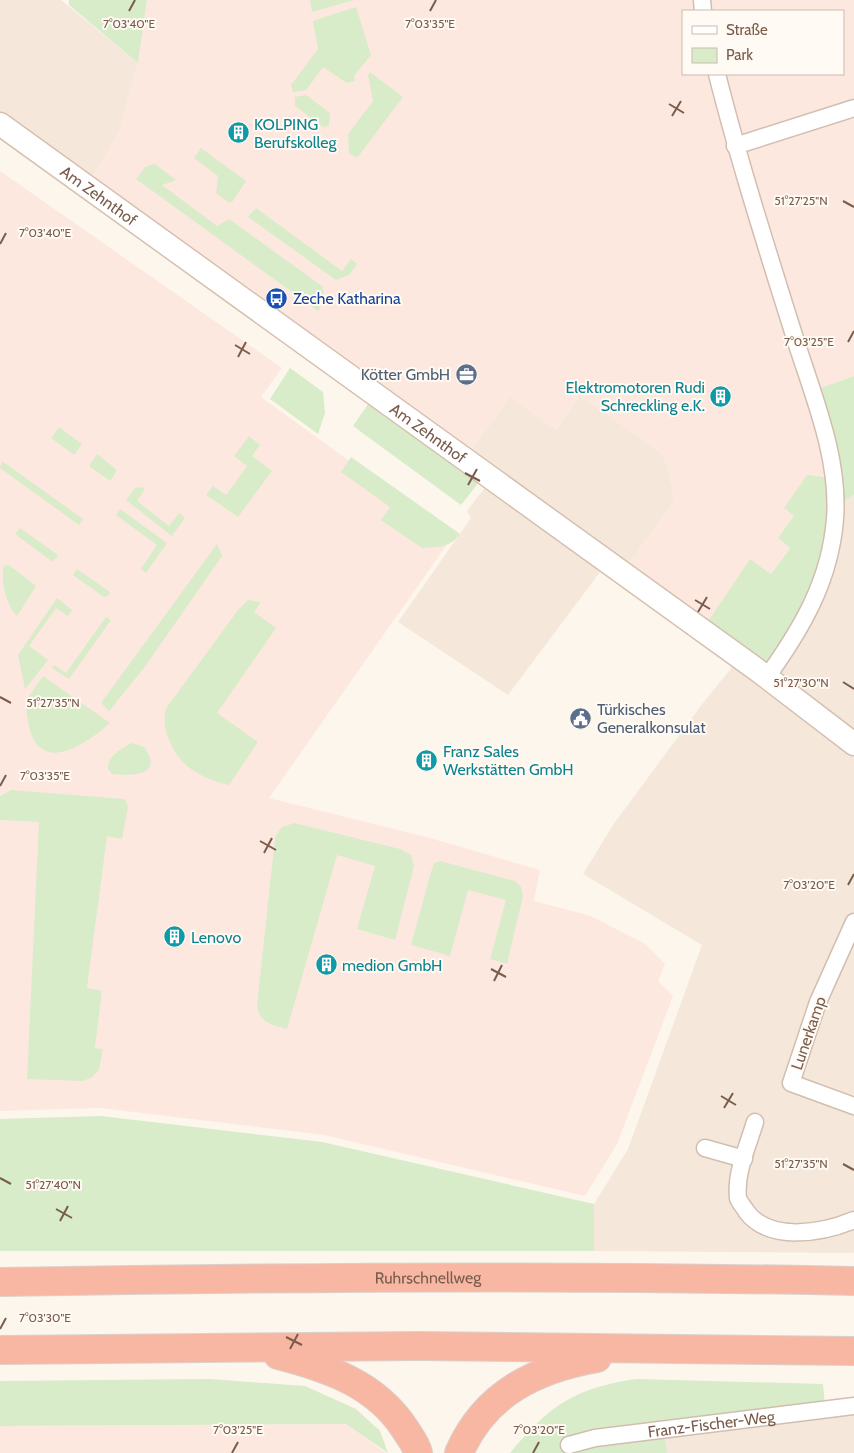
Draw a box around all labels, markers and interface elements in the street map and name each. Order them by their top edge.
legend [682,10,844,75]
text: 7°03'40"E [103,16,155,31]
text: 7°03'35"E [405,16,455,31]
text: Straße [726,21,768,39]
text: Park [726,46,753,64]
place label: KOLPING Berufskolleg [254,115,337,152]
building icon: KOLPING Berufskolleg [226,121,250,145]
street label: Am Zehnthof [57,162,141,230]
text: 51°27'25"N [774,193,828,208]
text: 7°03'40"E [19,225,71,240]
bus stop icon: Zeche Katharina [265,286,289,310]
place label: Zeche Katharina [293,289,401,308]
text: 7°03'25"E [784,334,834,349]
office icon: Kötter GmbH [454,362,478,386]
place label: Kötter GmbH [361,365,450,384]
place label: Elektromotoren Rudi Schreckling e.K. [565,378,705,415]
building icon: Elektromotoren Rudi Schreckling e.K. [709,384,733,408]
street label: Am Zehnthof [386,399,471,468]
text: 51°27'30"N [773,675,829,690]
text: 51°27'35"N [26,695,80,710]
place label: Türkisches Generalkonsulat [597,700,706,737]
public building icon: Türkisches Generalkonsulat [569,706,593,730]
place label: Franz Sales Werkstätten GmbH [443,742,573,779]
building icon: Franz Sales Werkstätten GmbH [415,748,439,772]
text: 7°03'35"E [20,768,70,783]
text: 7°03'20"E [783,877,835,892]
building icon: Lenovo [163,925,187,949]
place label: Lenovo [191,928,241,947]
building icon: medion GmbH [314,953,338,977]
place label: medion GmbH [342,956,442,975]
street label: Lunerkamp [787,994,830,1072]
text: 51°27'35"N [774,1156,828,1171]
text: 51°27'40"N [25,1177,81,1192]
street label: Ruhrschnellweg [375,1268,482,1288]
text: 7°03'30"E [19,1310,71,1325]
street label: Franz-Fischer-Weg [647,1407,777,1441]
text: 7°03'25"E [213,1422,263,1437]
text: 7°03'20"E [513,1422,565,1437]

